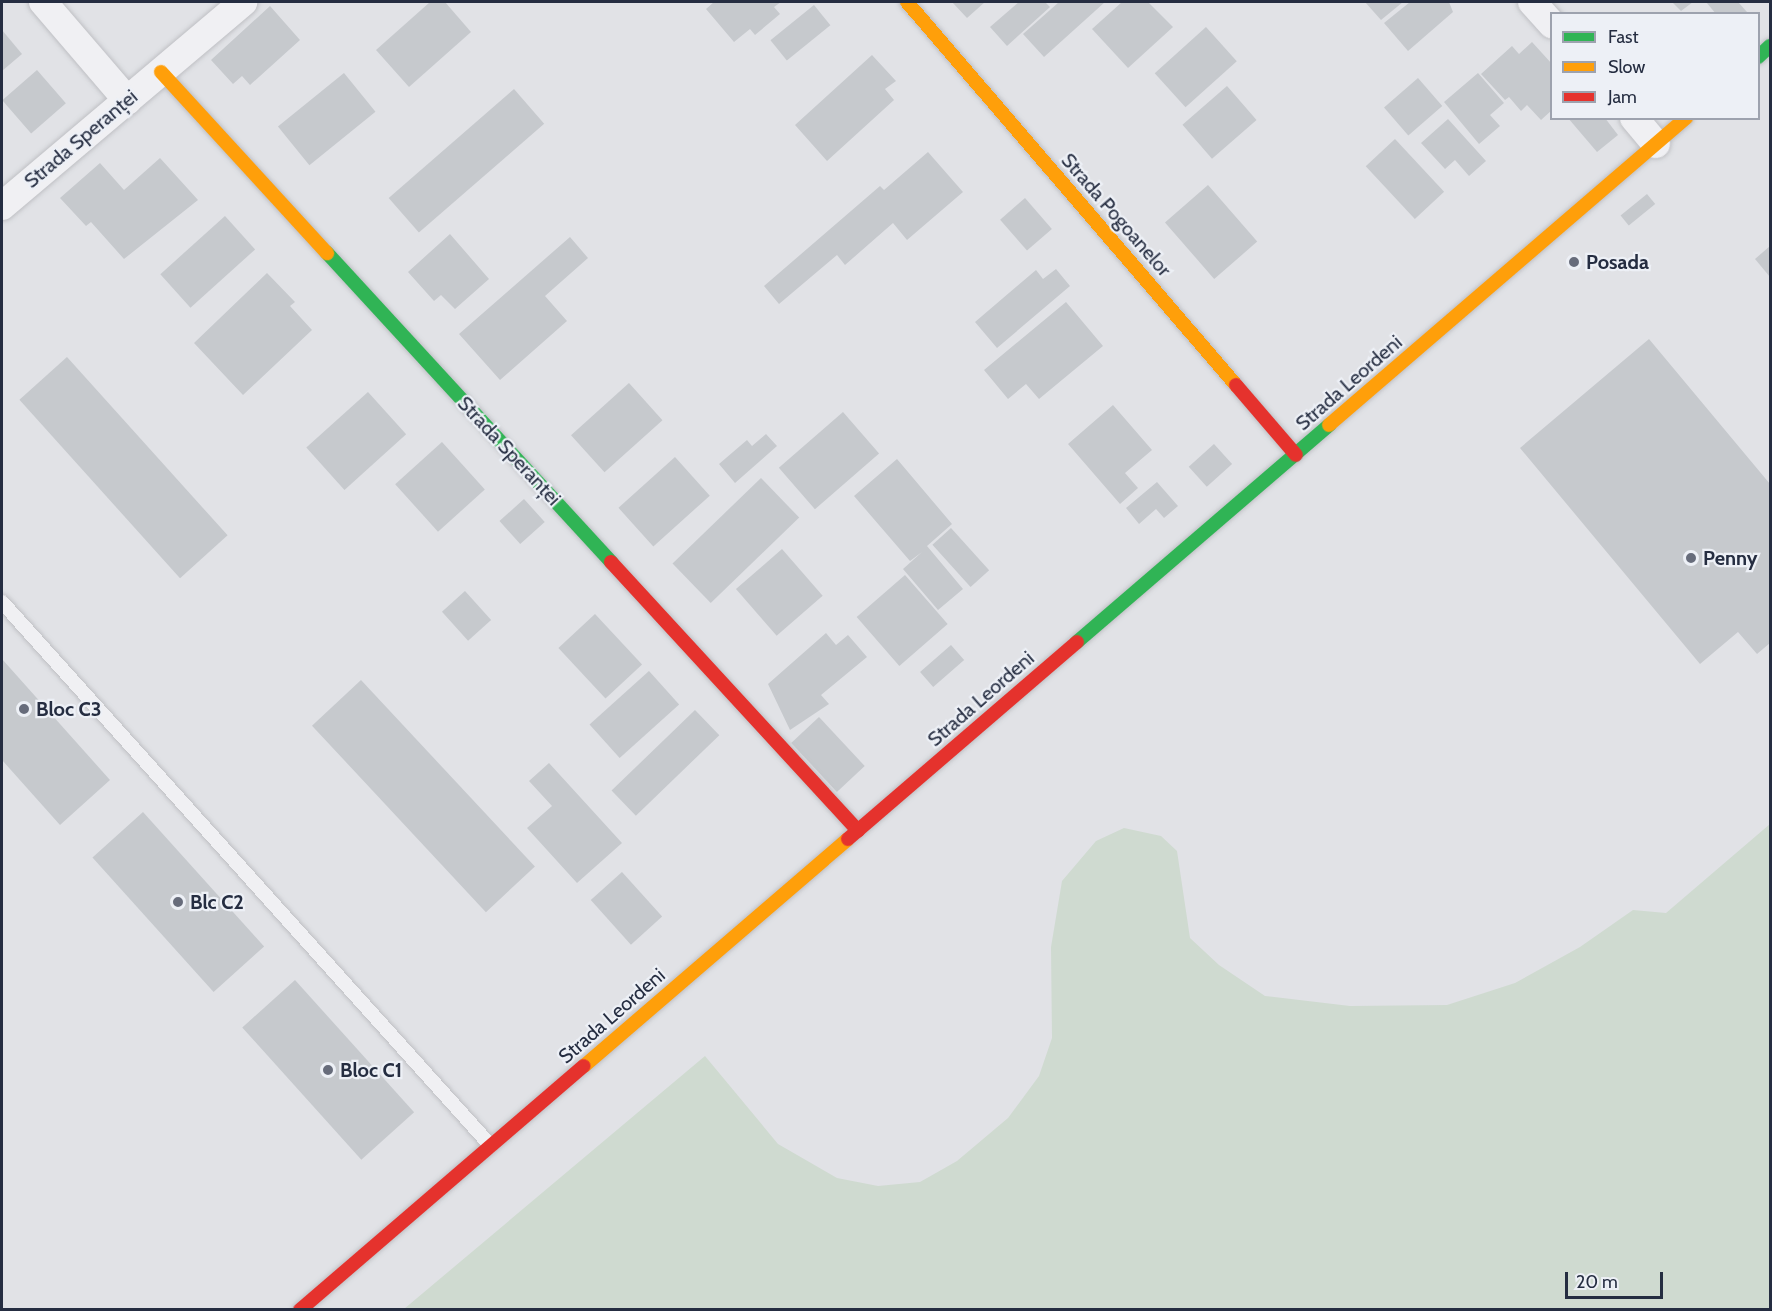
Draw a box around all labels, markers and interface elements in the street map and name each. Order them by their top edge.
legend [1550,12,1760,120]
text: Fast [1608,26,1639,48]
text: Slow [1608,56,1645,78]
street label: Strada Speranței [20,85,142,193]
text: Jam [1608,86,1637,108]
street label: Strada Pogoanelor [1056,149,1176,281]
place label: Posada [1586,250,1649,274]
marker: Posada [1567,255,1581,269]
street label: Strada Leordeni [1291,330,1407,436]
street label: Strada Speranței [452,392,566,510]
place label: Penny [1703,546,1757,570]
marker: Penny [1684,551,1698,565]
street label: Strada Leordeni [923,646,1039,752]
place label: Bloc C3 [36,697,102,721]
marker: Bloc C3 [17,702,31,716]
place label: Blc C2 [190,890,244,914]
marker: Blc C2 [171,895,185,909]
street label: Strada Leordeni [554,963,670,1069]
place label: Bloc C1 [340,1058,402,1082]
marker: Bloc C1 [321,1063,335,1077]
scale bar [1568,1260,1666,1298]
text: 20 m [1576,1271,1618,1293]

